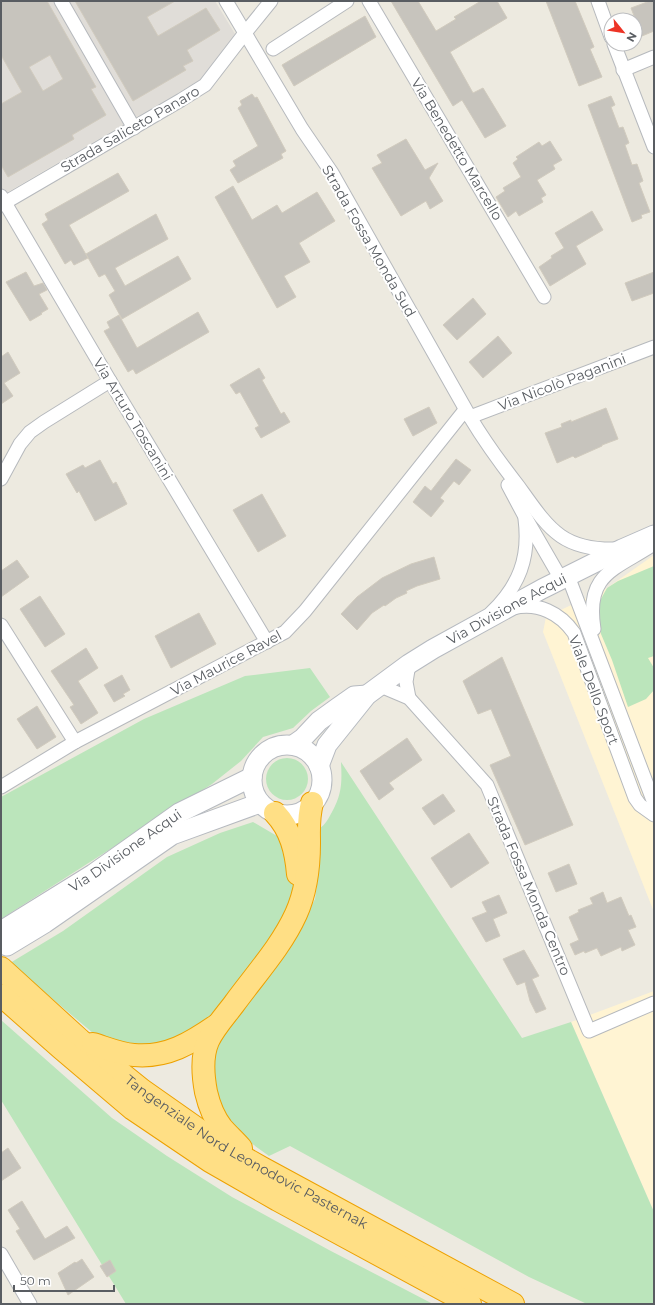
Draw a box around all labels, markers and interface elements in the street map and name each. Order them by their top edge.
north arrow [603,12,643,52]
text: N [623,30,640,44]
street label: Via Benedetto Marcello [407,74,507,224]
street label: Strada Saliceto Panaro [57,82,203,176]
street label: Strada Fossa Monda Sud [318,162,420,320]
street label: Via Nicolò Paganini [496,349,628,415]
street label: Via Arturo Toscanini [89,355,177,483]
street label: Via Divisione Acqui [444,569,570,649]
street label: Via Maurice Ravel [167,626,285,700]
street label: Viale Dello Sport [565,633,623,748]
street label: Strada Fossa Monda Centro [483,794,575,978]
street label: Via Divisione Acqui [65,805,185,896]
street label: Tangenziale Nord Leonodovic Pasternak [121,1071,372,1233]
scale bar [14,1267,114,1293]
text: 50 m [20,1273,51,1288]

